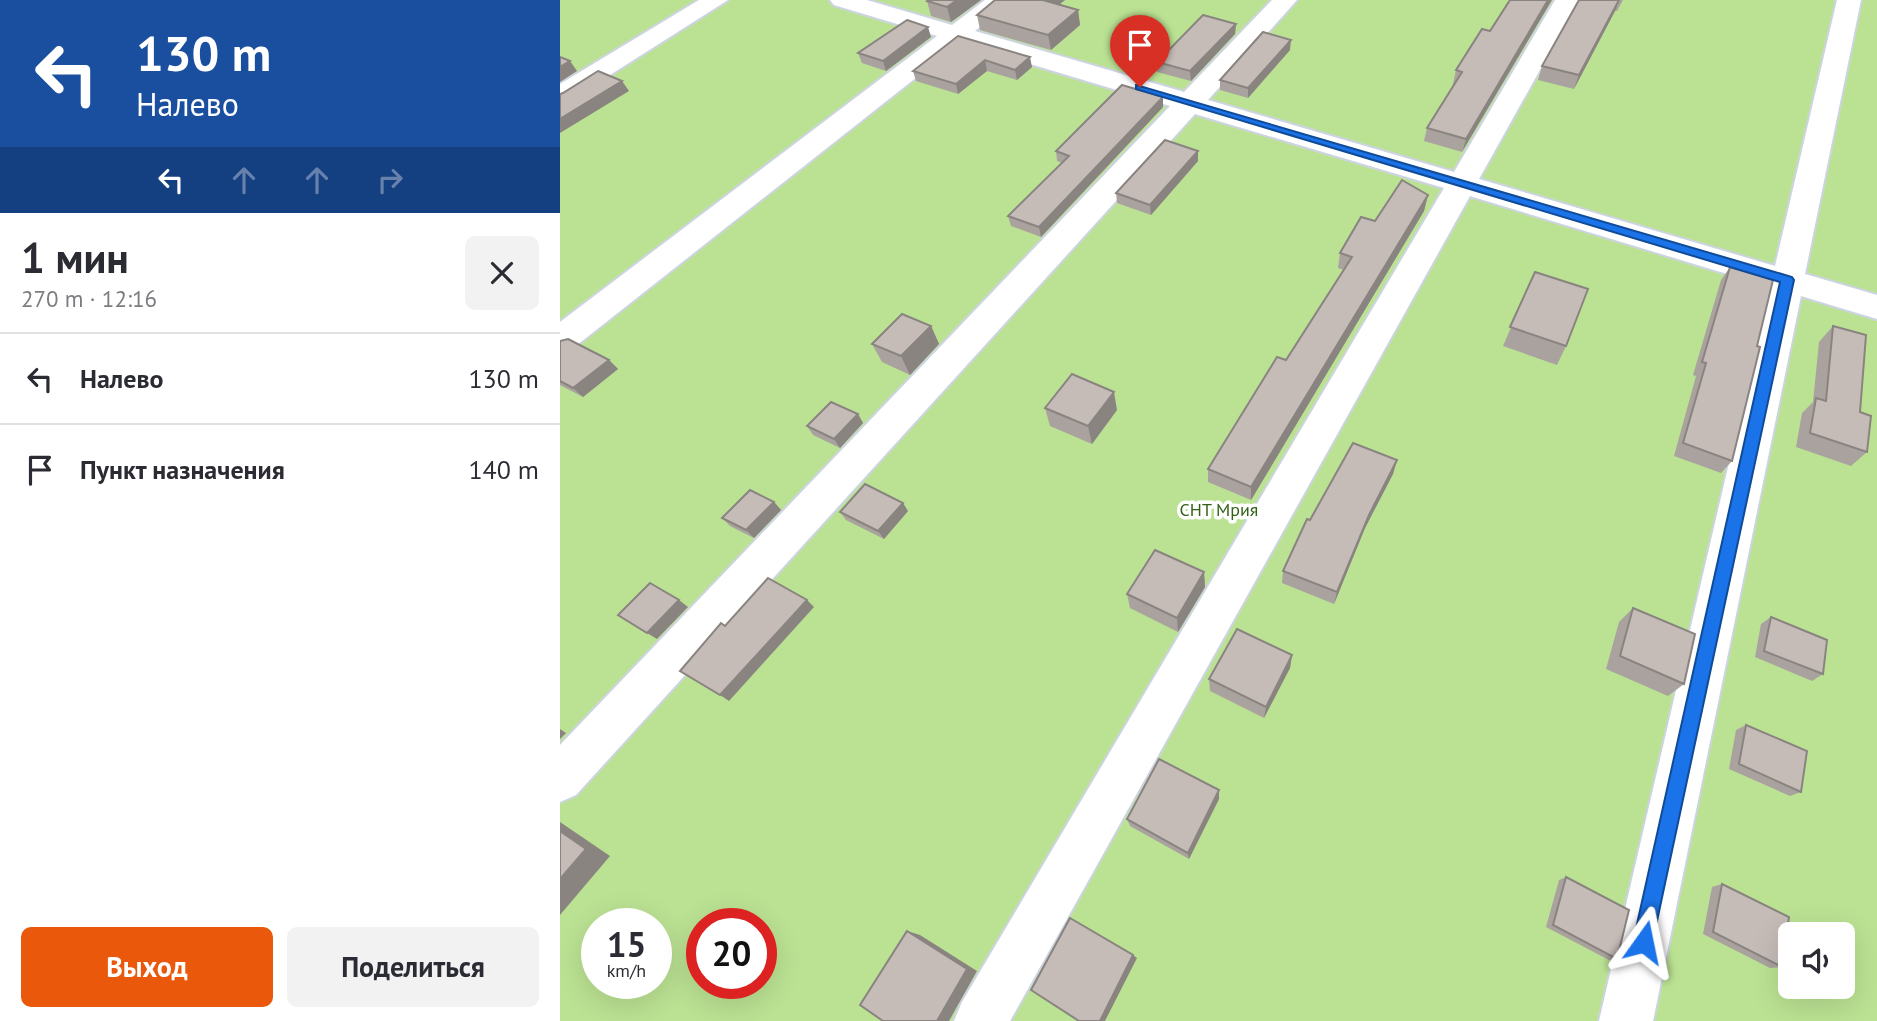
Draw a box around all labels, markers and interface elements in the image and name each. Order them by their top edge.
pin [1110,15,1170,87]
text: 130 m [136,21,271,85]
icon: arrive [1121,26,1159,64]
icon: left [21,28,112,119]
text: Налево [136,83,239,125]
icon: left [152,161,190,199]
icon: ahead [225,161,263,199]
icon: ahead [298,161,336,199]
icon: right [371,161,409,199]
text: 1 мин [21,230,129,285]
button: close [465,236,539,310]
text: 270 m · 12:16 [21,284,157,313]
icon: left [21,360,59,398]
text: Налево [80,362,164,395]
text: 130 m [468,362,539,395]
icon: arrive [21,451,59,489]
text: Пункт назначения [80,453,285,486]
text: 140 m [468,453,539,486]
park label: СНТ Мрия [1180,498,1258,521]
position arrow [1607,905,1681,979]
speed limit sign: 20 [686,908,777,999]
text: 15 [607,921,646,967]
map controls [1778,922,1855,999]
button: sound [1778,922,1855,999]
button: Выход [21,927,273,1007]
button: Поделиться [287,927,539,1007]
text: km/h [607,959,646,982]

